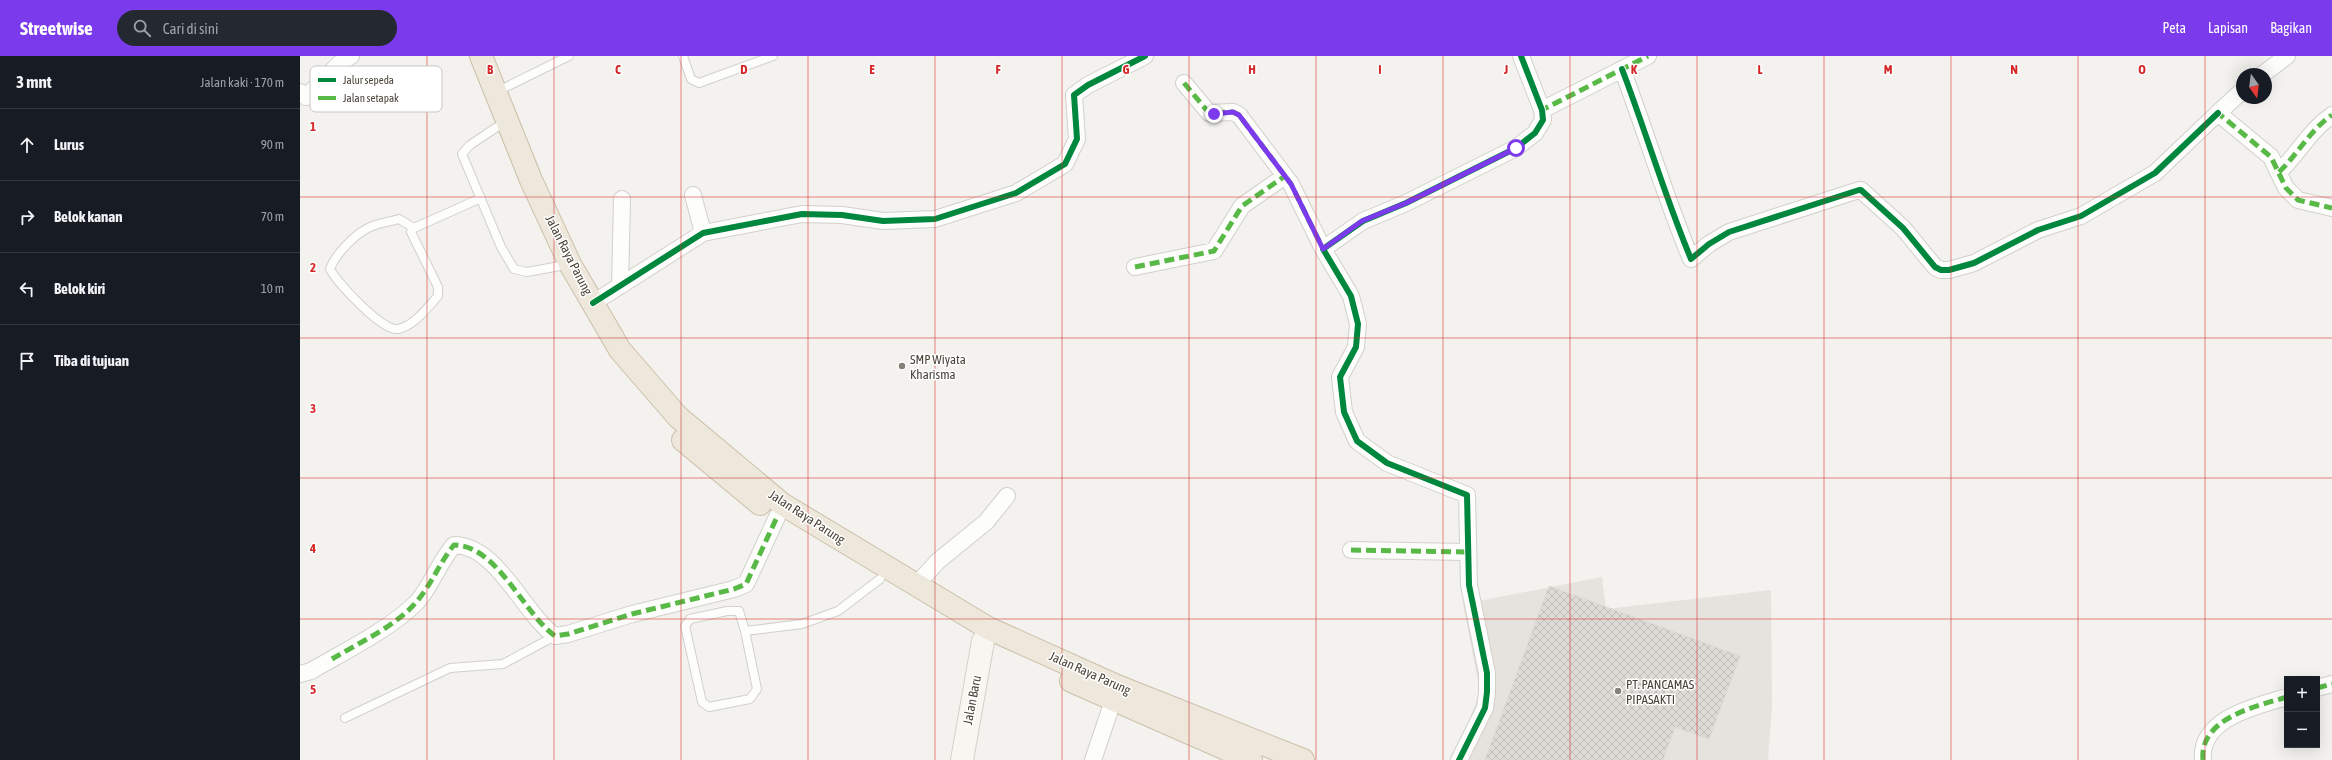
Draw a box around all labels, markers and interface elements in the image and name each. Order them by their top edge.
search box [117,10,397,46]
text: Streetwise [20,17,93,39]
icon: search [131,17,153,39]
text: Cari di sini [163,20,218,37]
text: Peta [2162,20,2186,36]
text: Lapisan [2208,20,2248,36]
text: Bagikan [2270,20,2312,36]
text: B [487,62,494,77]
text: C [615,62,621,77]
text: D [740,62,748,77]
text: E [869,62,875,77]
text: F [995,62,1001,77]
text: G [1123,62,1130,77]
text: H [1248,62,1256,77]
text: I [1378,62,1382,77]
text: J [1503,62,1508,77]
text: K [1631,62,1638,77]
text: L [1757,62,1763,77]
text: M [1884,62,1893,77]
text: N [2010,62,2018,77]
text: O [2138,62,2146,77]
legend [310,66,442,112]
north arrow [2236,68,2272,104]
text: 3 mnt [16,72,52,92]
text: Jalur sepeda [343,74,394,86]
text: Jalan kaki · 170 m [200,75,284,90]
text: Jalan setapak [343,92,399,104]
route end [1205,105,1223,123]
text: 1 [310,119,316,134]
icon: ahead [16,134,38,156]
text: Lurus [54,136,84,153]
text: 90 m [261,137,284,152]
route start [1507,139,1525,157]
icon: right [16,206,38,228]
text: Belok kanan [54,208,123,225]
text: 70 m [261,209,284,224]
street label: Jalan Raya Parung [542,213,596,298]
text: 2 [310,260,316,275]
icon: left [16,278,38,300]
text: Belok kiri [54,280,105,297]
text: 10 m [261,281,284,296]
icon: arrive [16,350,38,372]
text: Tiba di tujuan [54,352,129,369]
place label: SMP Wiyata Kharisma [910,352,966,382]
marker: SMP Wiyata Kharisma [897,361,907,371]
text: 3 [310,401,316,416]
street label: Jalan Raya Parung [766,487,848,547]
text: 4 [309,541,316,556]
street label: Jalan Raya Parung [1047,648,1133,698]
street label: Jalan Baru [960,674,984,726]
map controls [2284,676,2320,748]
button: + [2284,676,2320,712]
place label: PT. PANCAMAS PIPASAKTI [1626,677,1695,707]
text: 5 [310,682,316,697]
marker: PT. PANCAMAS PIPASAKTI [1613,686,1623,696]
button: − [2284,712,2320,748]

